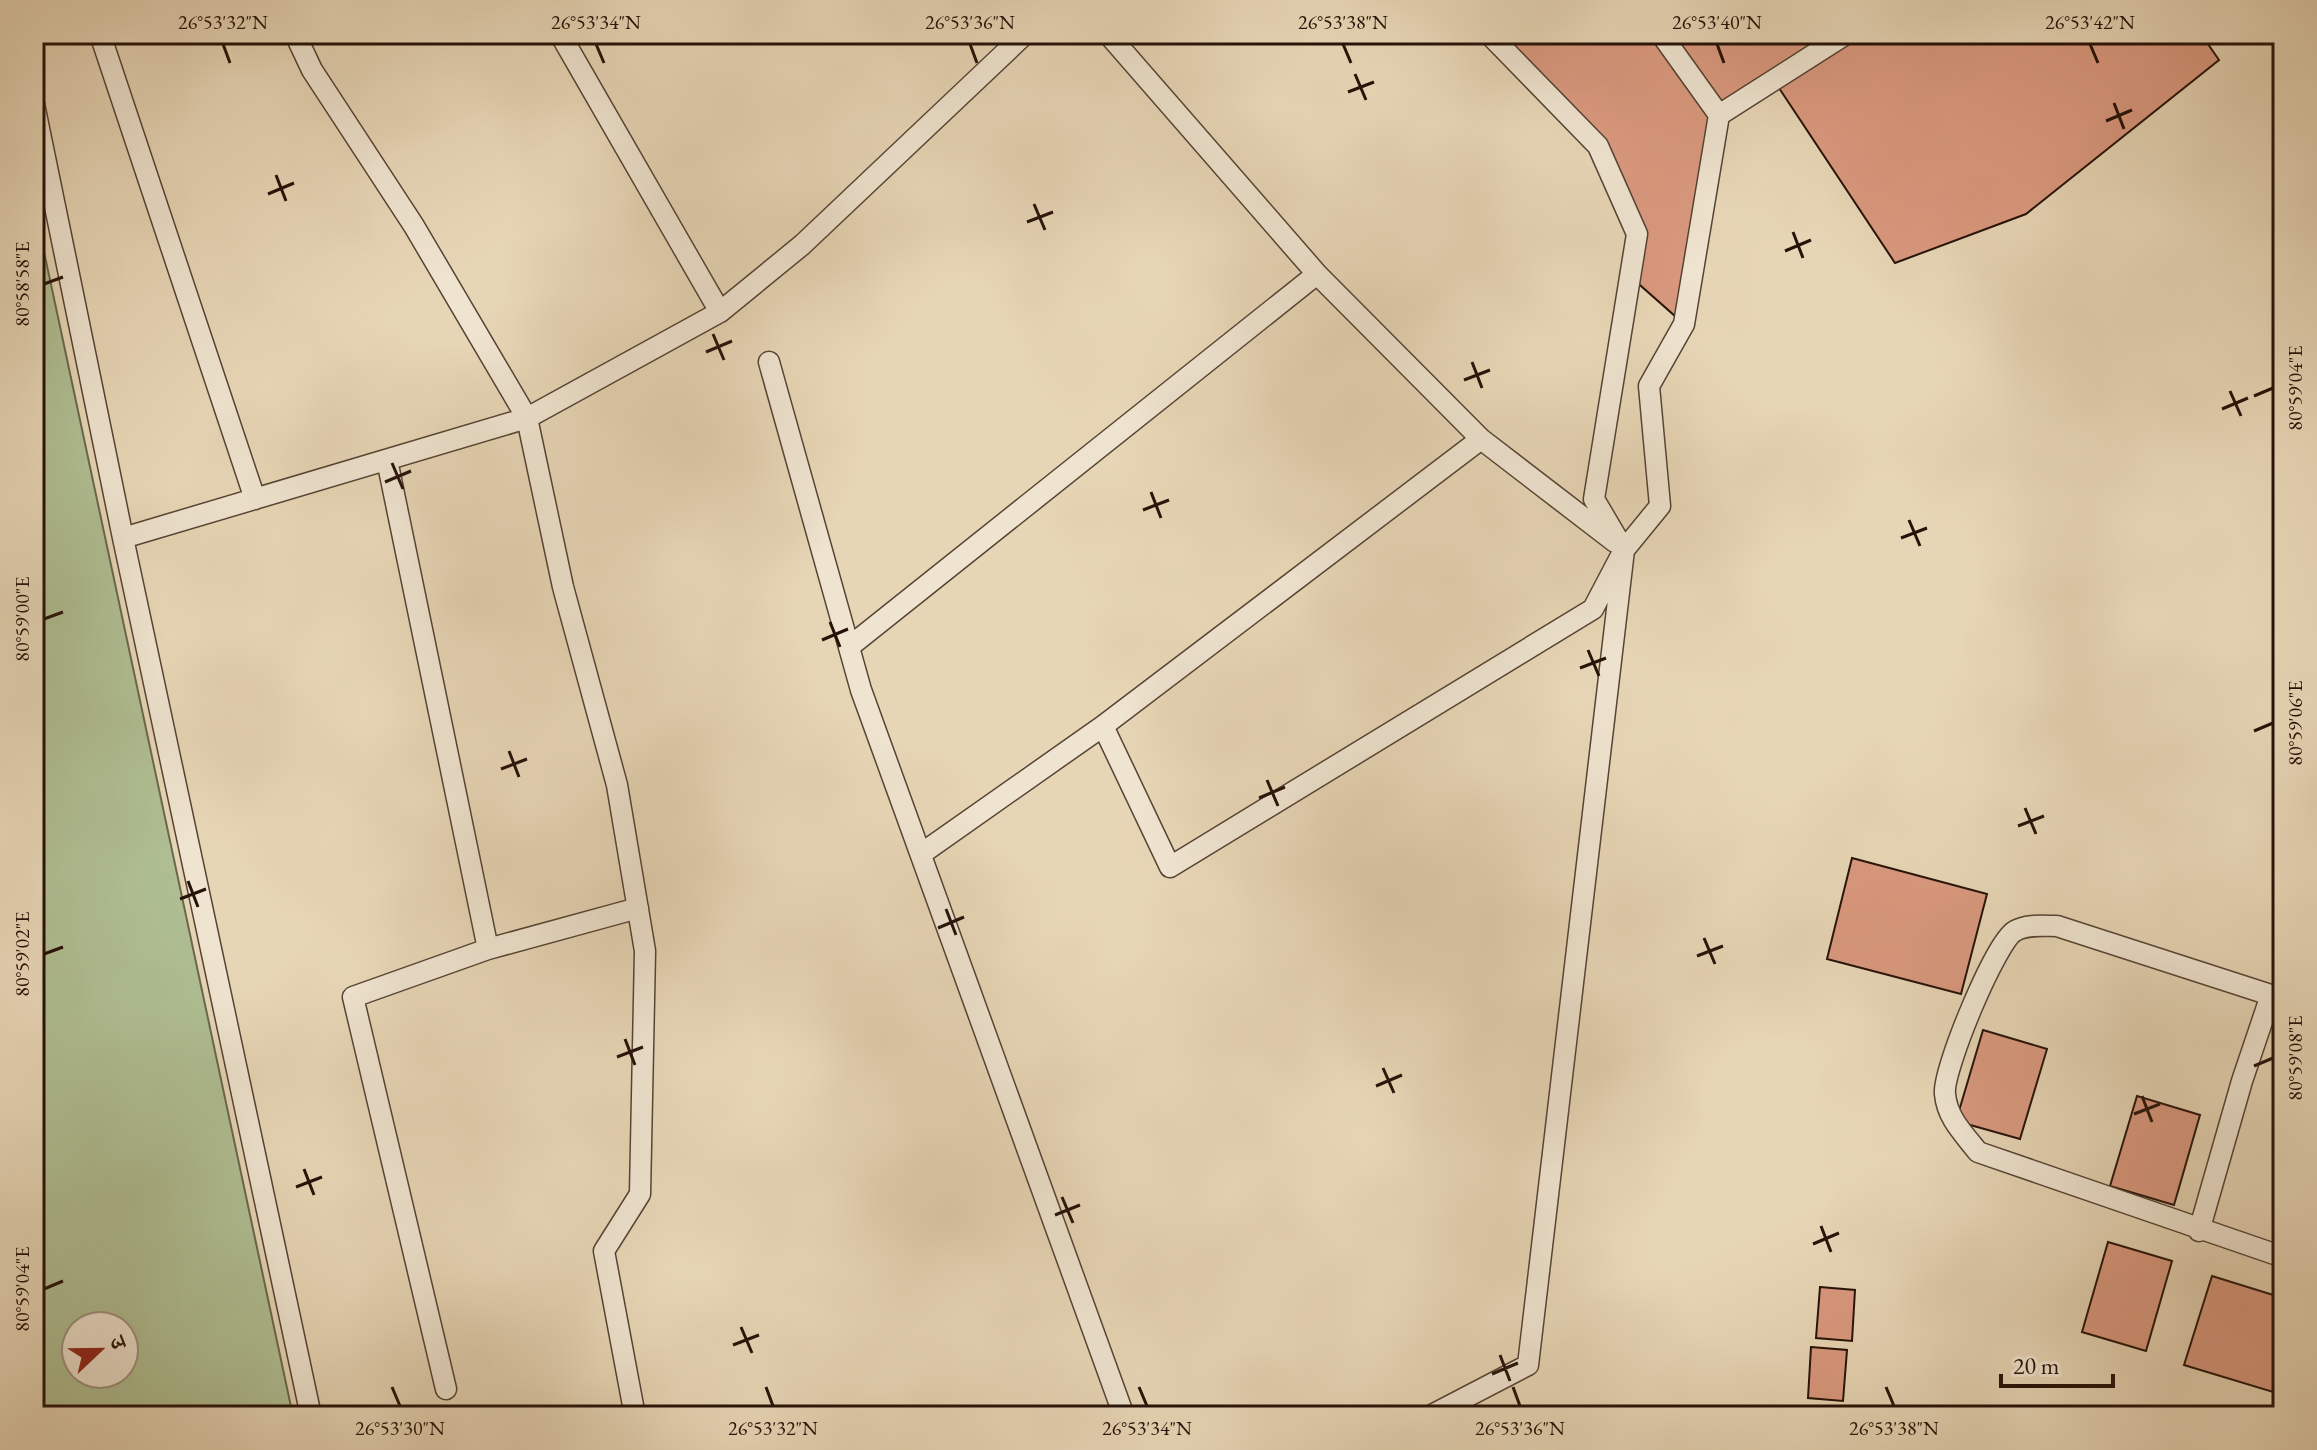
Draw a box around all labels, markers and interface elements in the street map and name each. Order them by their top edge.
text: 26°53'32"N [178,9,268,35]
text: 26°53'34"N [551,9,641,35]
text: 26°53'36"N [925,9,1015,35]
text: 26°53'38"N [1298,9,1388,35]
text: 26°53'40"N [1672,9,1762,35]
text: 26°53'42"N [2045,9,2135,35]
text: 80°58'58"E [9,241,35,327]
text: 80°59'04"E [2282,345,2308,431]
text: 80°59'00"E [9,576,35,662]
text: 80°59'06"E [2282,680,2308,766]
text: 80°59'02"E [9,911,35,997]
text: 80°59'08"E [2282,1015,2308,1101]
text: 80°59'04"E [9,1246,35,1332]
north arrow [60,1310,140,1390]
text: उ [102,1330,134,1355]
scale bar [2001,1338,2113,1388]
text: 20 m [2013,1350,2060,1381]
text: 26°53'30"N [355,1415,445,1441]
text: 26°53'32"N [728,1415,818,1441]
text: 26°53'34"N [1102,1415,1192,1441]
text: 26°53'36"N [1475,1415,1565,1441]
text: 26°53'38"N [1849,1415,1939,1441]

